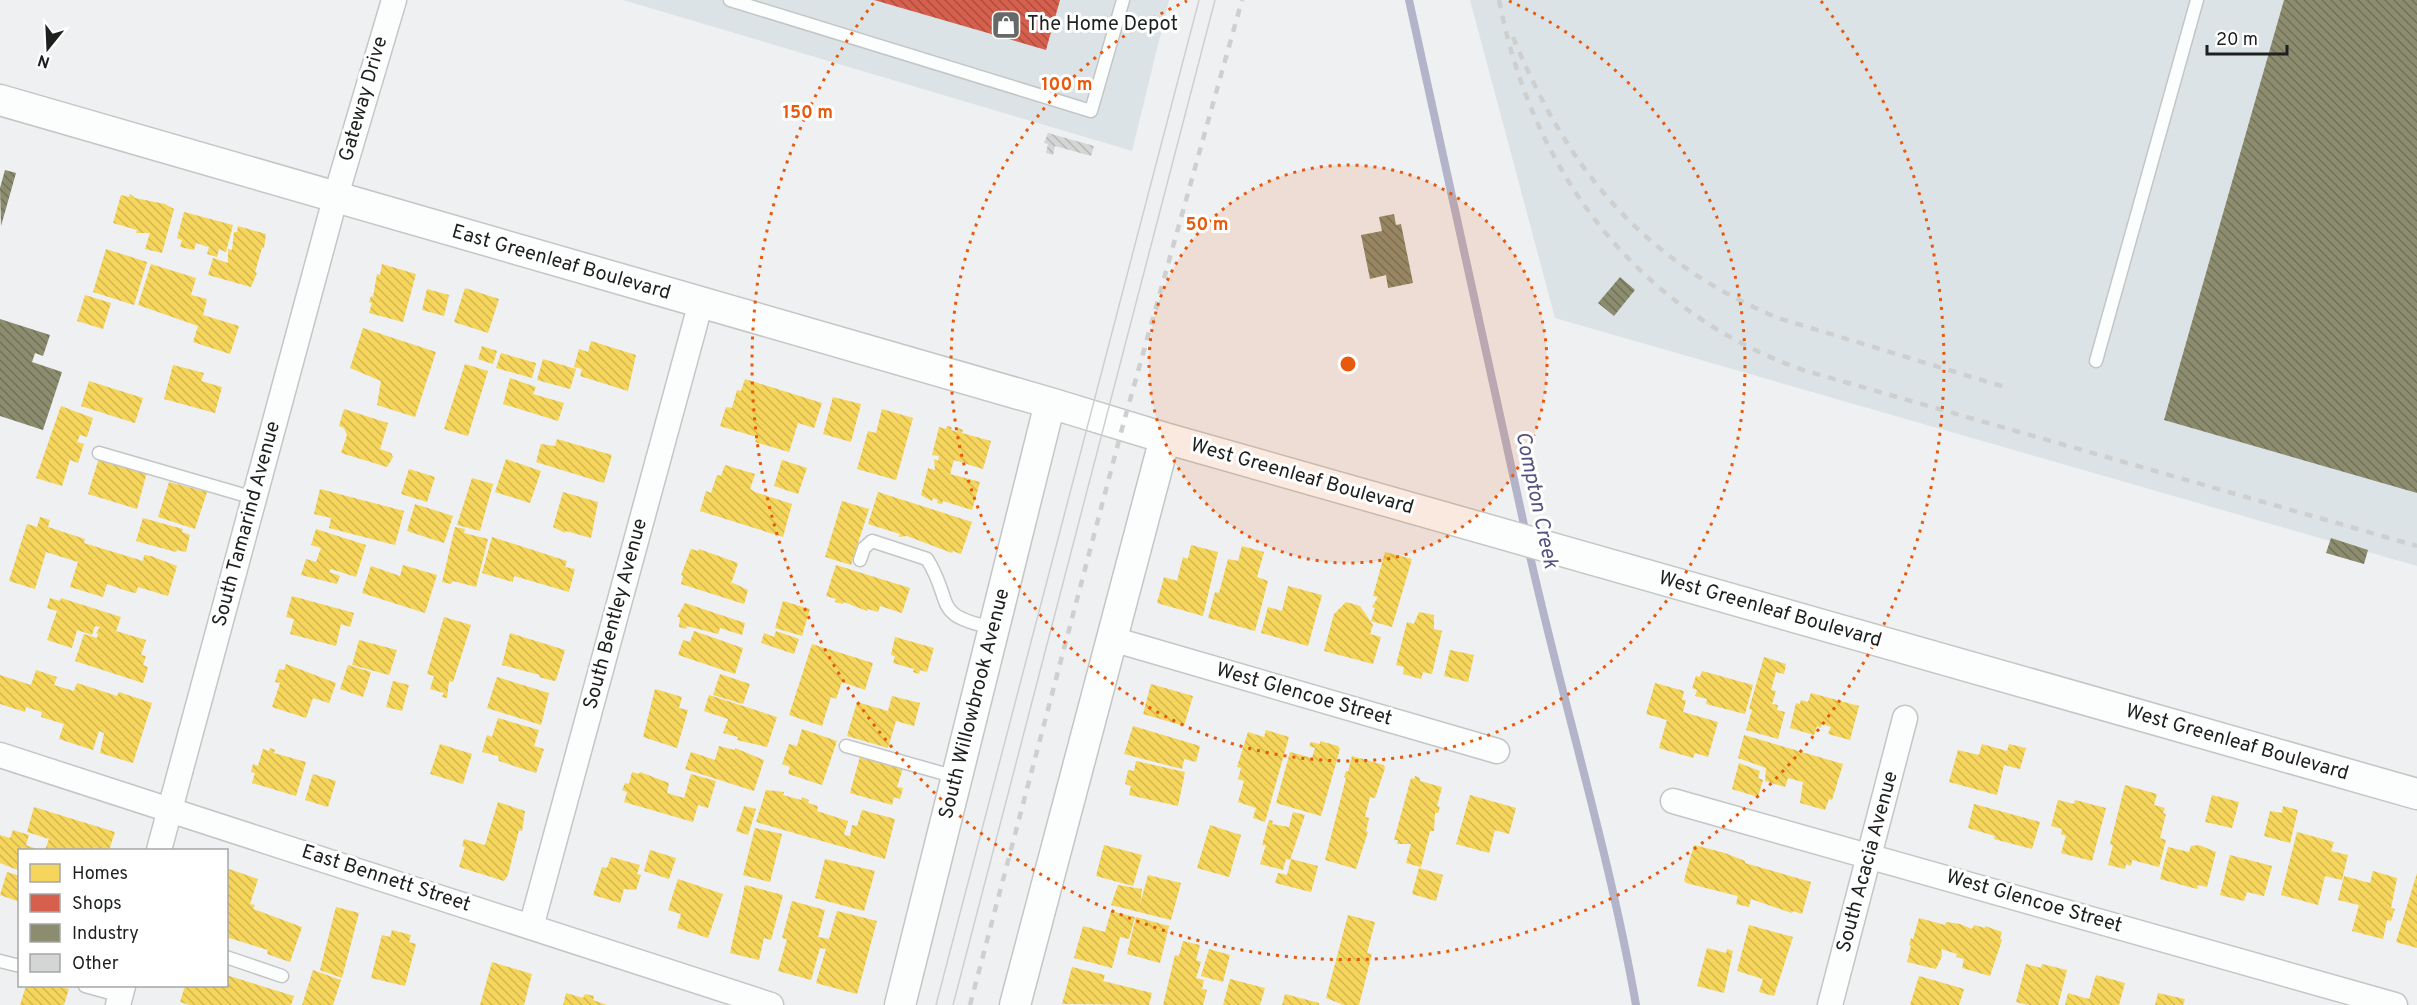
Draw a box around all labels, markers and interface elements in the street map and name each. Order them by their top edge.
shop icon: The Home Depot [990,9,1022,41]
place label: The Home Depot [1027,12,1178,38]
north arrow [18,18,78,78]
scale bar [2207,18,2286,56]
text: 20 m [2216,29,2258,52]
street label: Gateway Drive [334,33,394,165]
text: N [35,49,53,72]
text: 100 m [1041,74,1093,97]
text: 150 m [783,102,833,125]
text: 50 m [1185,214,1229,237]
street label: East Greenleaf Boulevard [449,219,673,307]
centre of rings [1338,354,1358,374]
street label: South Tamarind Avenue [207,418,287,630]
water label: Compton Creek [1508,429,1564,571]
street label: West Greenleaf Boulevard [1187,433,1417,521]
street label: South Bentley Avenue [578,516,654,712]
street label: West Greenleaf Boulevard [1655,566,1885,654]
street label: South Willowbrook Avenue [934,586,1016,822]
street label: West Glencoe Street [1213,657,1395,733]
street label: West Greenleaf Boulevard [2122,699,2352,787]
street label: South Acacia Avenue [1831,768,1905,956]
street label: East Bennett Street [298,839,474,919]
legend [18,849,228,987]
text: Homes [72,863,128,886]
street label: West Glencoe Street [1943,864,2125,940]
text: Shops [72,893,122,916]
text: Industry [72,923,139,946]
text: Other [72,953,119,976]

